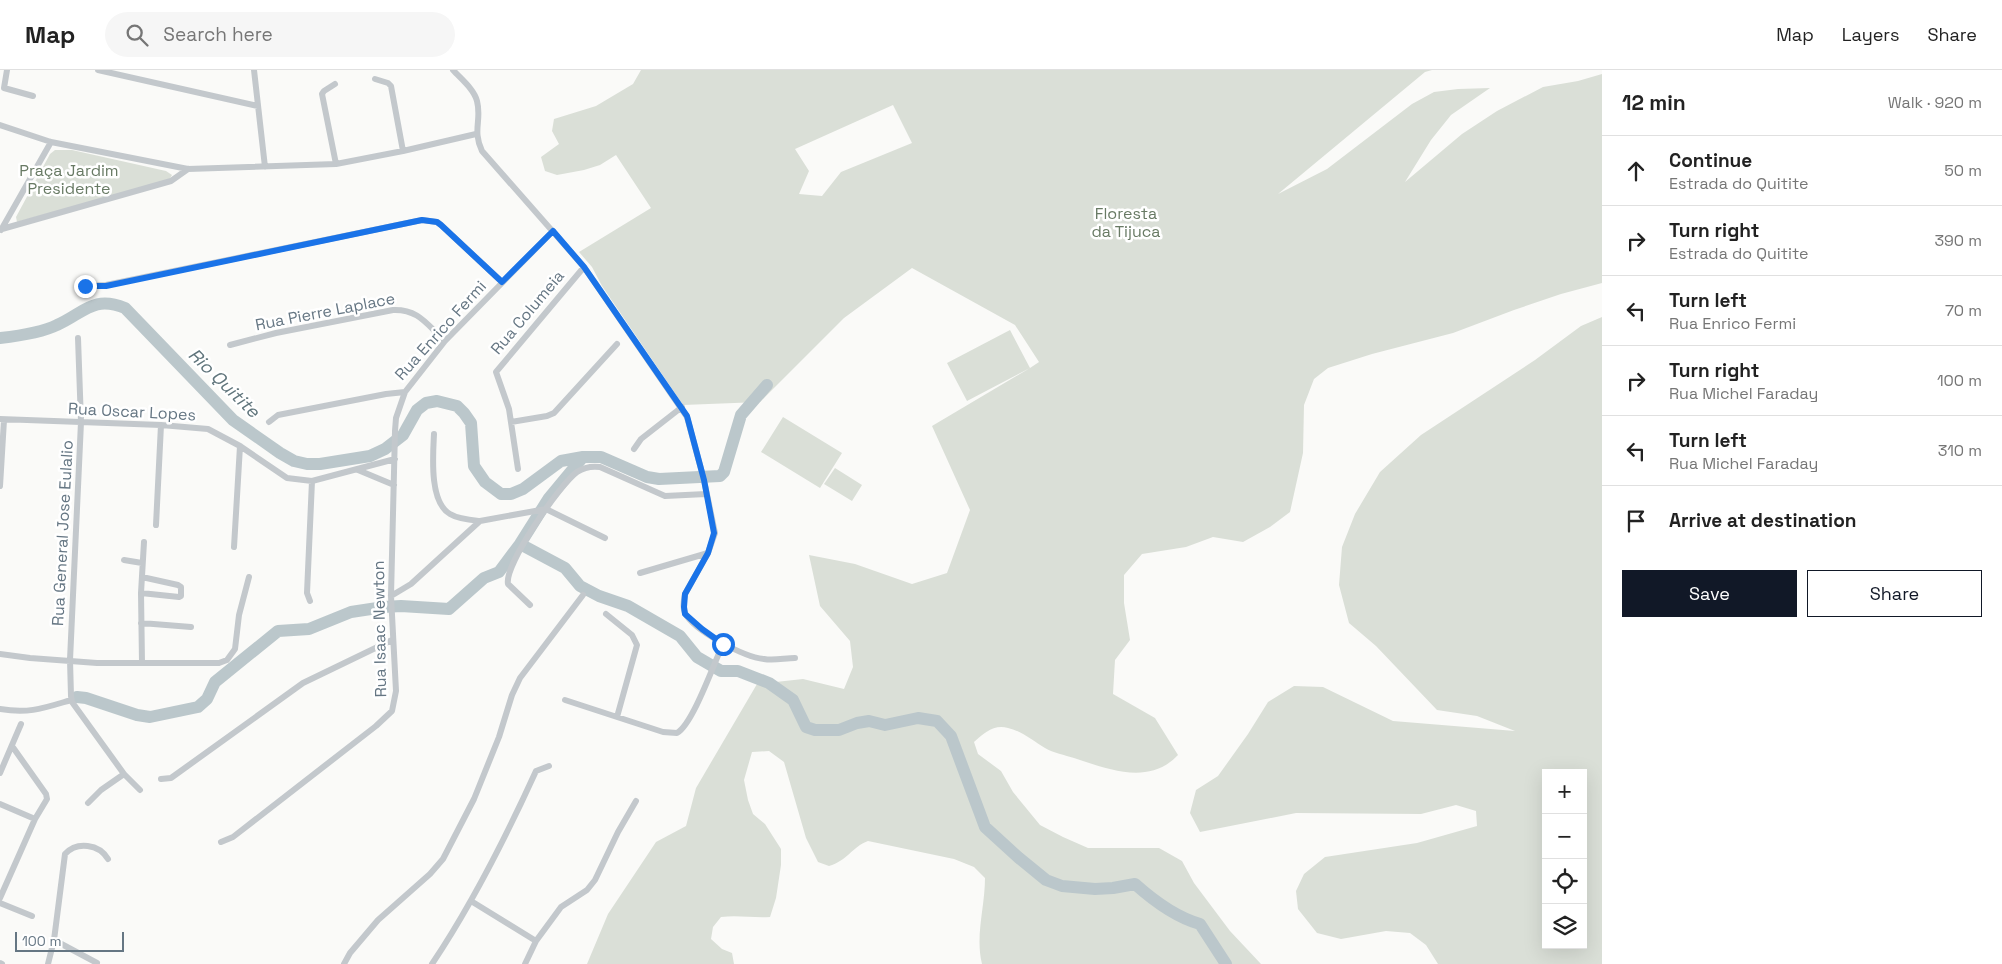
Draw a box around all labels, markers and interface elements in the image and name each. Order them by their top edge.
search box [105,12,455,57]
text: Map [25,19,75,50]
icon: search [123,21,151,49]
text: Search here [163,22,273,47]
text: Map [1776,23,1814,46]
text: Layers [1842,23,1899,46]
text: Share [1927,23,1977,46]
text: 12 min [1622,89,1686,116]
text: Walk · 920 m [1888,92,1982,113]
text: Continue [1669,148,1752,173]
icon: ahead [1622,157,1650,185]
park label: Praça Jardim Presidente [19,160,119,199]
text: 50 m [1944,160,1982,181]
text: Estrada do Quitite [1669,173,1809,194]
park label: Floresta da Tijuca [1092,203,1160,242]
text: Turn right [1669,218,1759,243]
icon: right [1622,227,1650,255]
text: 390 m [1934,230,1982,251]
text: Estrada do Quitite [1669,243,1809,264]
street label: Rua Columeia [486,266,569,359]
route end [74,275,97,298]
street label: Rua Enrico Fermi [390,276,491,385]
street label: Rua Pierre Laplace [254,288,397,335]
text: Turn left [1669,288,1747,313]
icon: left [1622,297,1650,325]
text: 70 m [1945,300,1982,321]
text: Rua Enrico Fermi [1669,313,1796,334]
water label: Rio Quitite [184,343,266,423]
text: Turn right [1669,358,1759,383]
icon: right [1622,367,1650,395]
text: 100 m [1937,370,1982,391]
text: Rua Michel Faraday [1669,383,1818,404]
street label: Rua Oscar Lopes [67,398,196,425]
text: Turn left [1669,428,1747,453]
icon: left [1622,437,1650,465]
street label: Rua General Jose Eulalio [47,440,78,627]
text: 310 m [1938,440,1982,461]
text: Rua Michel Faraday [1669,453,1818,474]
icon: arrive [1622,507,1650,535]
text: Arrive at destination [1669,508,1857,533]
street label: Rua Isaac Newton [368,560,391,698]
button: Save [1622,570,1797,617]
button: Share [1807,570,1982,617]
route start [712,633,735,656]
map controls [1542,769,1587,949]
button: + [1542,769,1587,814]
button: − [1542,814,1587,859]
button: locate [1542,859,1587,904]
button: layers [1542,904,1587,949]
scale bar [15,929,124,952]
text: 100 m [22,932,61,950]

